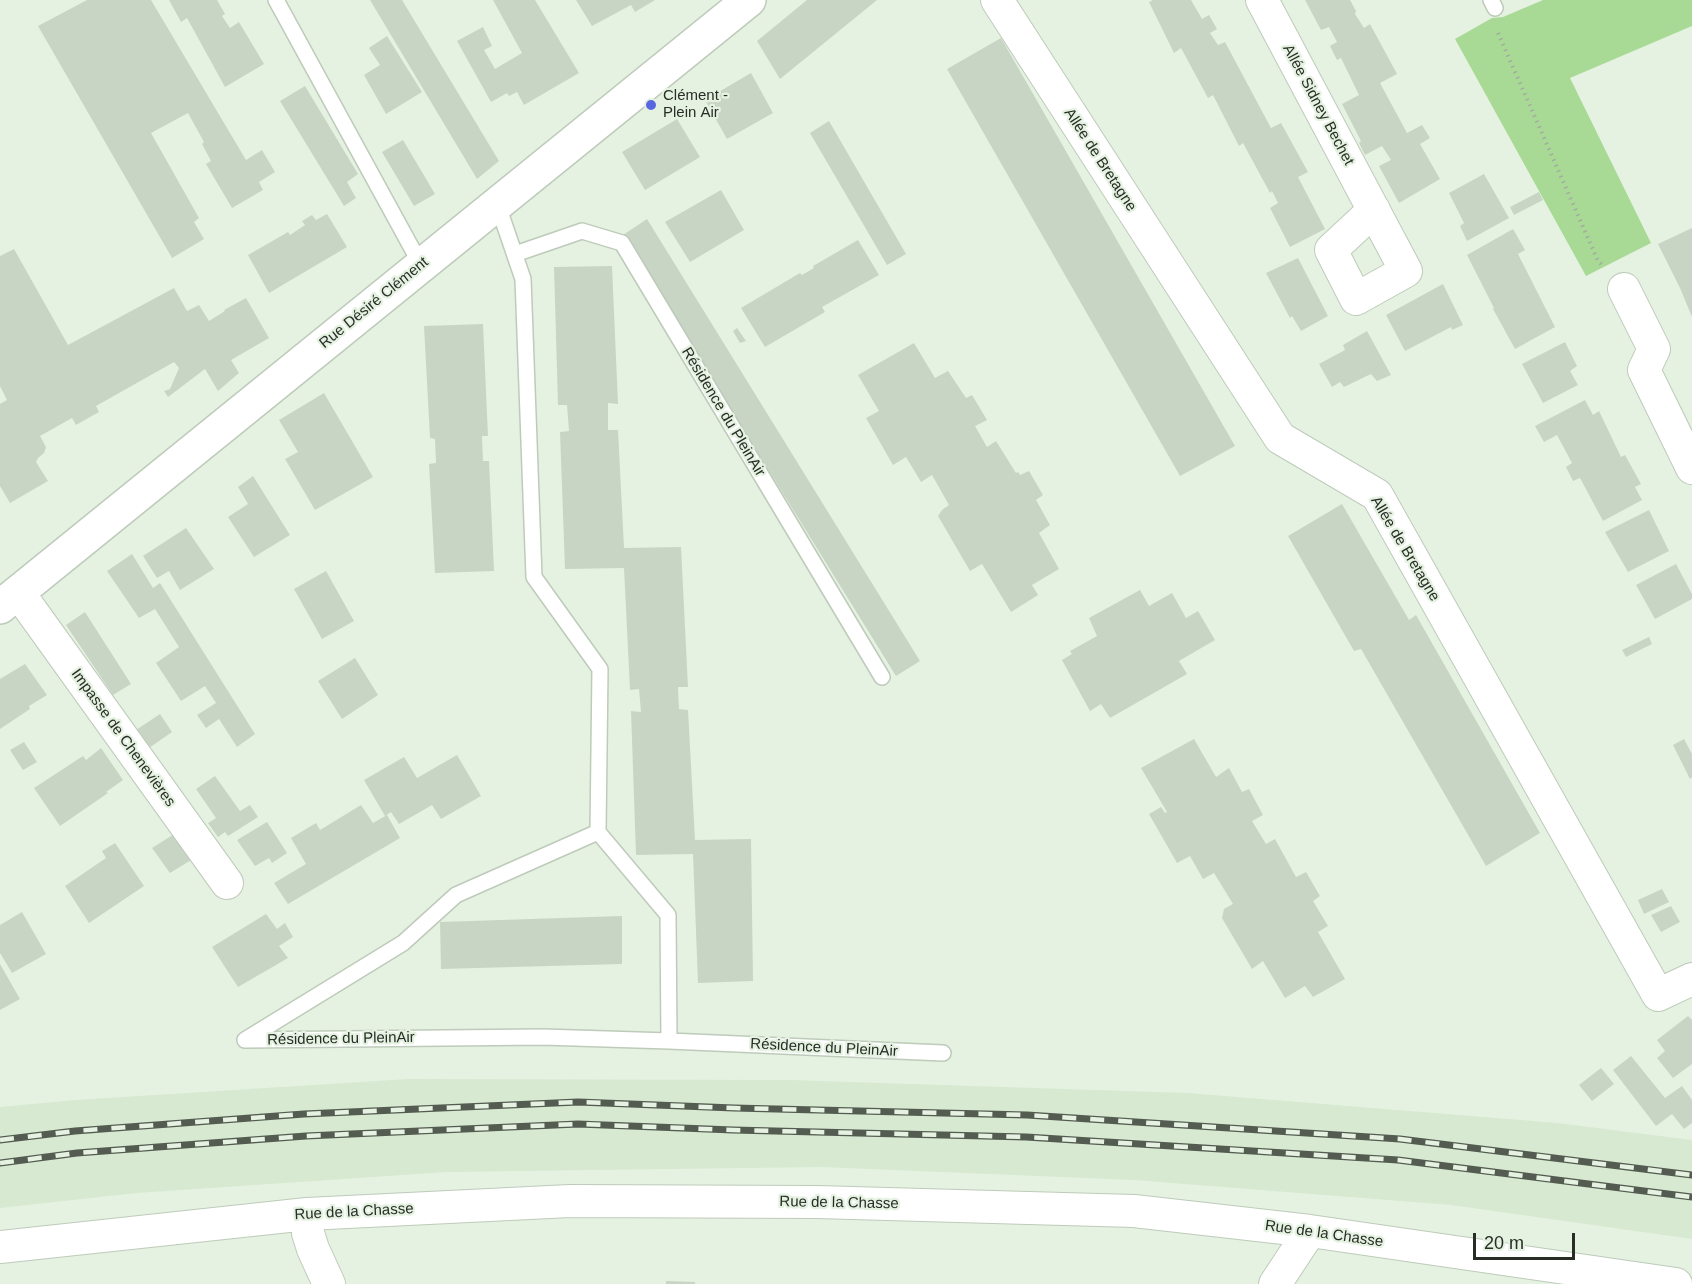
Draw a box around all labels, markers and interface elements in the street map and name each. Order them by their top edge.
street label: Allée Sidney Bechet [1279,42,1357,168]
place label: Clément - Plein Air [663,87,728,122]
marker: Clément - Plein Air [644,98,658,112]
street label: Allée de Bretagne [1060,105,1140,215]
street label: Rue Désiré Clément [316,254,432,352]
street label: Résidence du PleinAir [677,344,769,480]
street label: Allée de Bretagne [1367,493,1443,605]
street label: Impasse de Chenevières [67,666,179,810]
street label: Résidence du PleinAir [267,1029,415,1049]
street label: Résidence du PleinAir [750,1035,898,1061]
street label: Rue de la Chasse [779,1193,899,1213]
street label: Rue de la Chasse [294,1200,414,1224]
street label: Rue de la Chasse [1264,1217,1384,1251]
scale bar [1476,1221,1578,1259]
text: 20 m [1484,1233,1524,1253]

